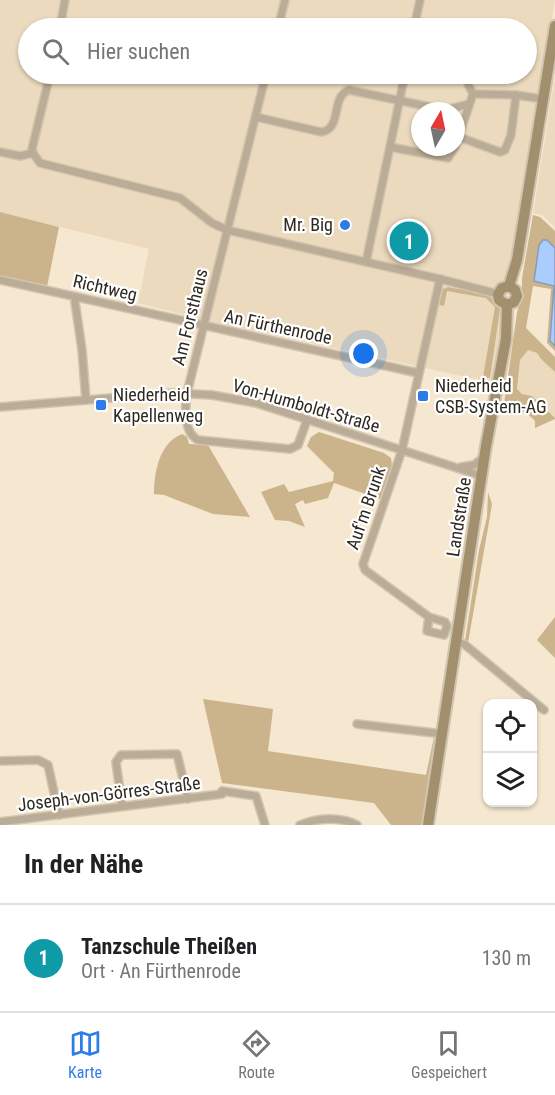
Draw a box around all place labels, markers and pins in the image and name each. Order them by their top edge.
place label: Mr. Big [283,214,333,235]
marker: Mr. Big [338,218,352,232]
pin: 1 [390,218,428,264]
place label: Niederheid CSB-System-AG [435,375,547,417]
place label: Niederheid Kapellenweg [113,384,203,426]
marker: Niederheid CSB-System-AG [416,389,430,403]
marker: Niederheid Kapellenweg [94,398,108,412]

